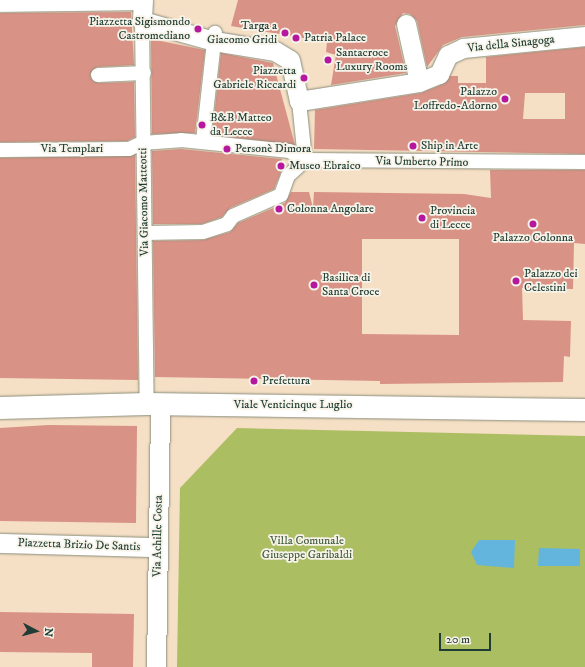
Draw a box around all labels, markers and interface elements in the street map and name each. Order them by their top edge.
place label: Piazzetta Sigismondo Castromediano [89,15,190,43]
place label: Targa a Giacomo Gridi [207,19,277,47]
marker: Piazzetta Sigismondo Castromediano [193,24,203,34]
marker: Targa a Giacomo Gridi [280,28,290,38]
place label: Patria Palace [304,31,366,45]
street label: Via della Sinagoga [467,32,555,56]
marker: Patria Palace [291,33,301,43]
place label: Santacroce Luxury Rooms [336,46,407,74]
marker: Santacroce Luxury Rooms [323,55,333,65]
place label: Piazzetta Gabriele Riccardi [213,64,296,92]
marker: Piazzetta Gabriele Riccardi [299,73,309,83]
place label: Palazzo Loffredo-Adorno [414,85,497,113]
marker: Palazzo Loffredo-Adorno [500,94,510,104]
place label: B&B Matteo da Lecce [210,111,272,139]
marker: B&B Matteo da Lecce [197,120,207,130]
place label: Ship in Arte [421,139,478,153]
marker: Ship in Arte [408,141,418,151]
street label: Via Templari [41,142,103,156]
place label: Personè Dimora [235,142,311,156]
marker: Personè Dimora [222,144,232,154]
street label: Via Giacomo Matteotti [136,148,152,256]
street label: Via Umberto Primo [375,154,469,170]
place label: Museo Ebraico [289,159,361,173]
marker: Museo Ebraico [276,161,286,171]
place label: Colonna Angolare [287,202,374,216]
marker: Colonna Angolare [274,204,284,214]
place label: Provincia di Lecce [430,204,475,232]
marker: Provincia di Lecce [417,213,427,223]
marker: Palazzo Colonna [528,219,538,229]
place label: Palazzo Colonna [493,231,573,245]
place label: Palazzo dei Celestini [524,267,578,295]
place label: Basilica di Santa Croce [322,271,379,299]
marker: Palazzo dei Celestini [511,276,521,286]
marker: Basilica di Santa Croce [309,280,319,290]
place label: Prefettura [262,374,310,388]
marker: Prefettura [249,376,259,386]
street label: Viale Venticinque Luglio [234,398,352,412]
street label: Via Achille Costa [150,495,166,577]
park label: Villa Comunale Giuseppe Garibaldi [262,534,352,562]
street label: Piazzetta Brizio De Santis [17,536,141,554]
north arrow [16,611,56,651]
scale bar [441,625,493,651]
text: N [41,627,55,637]
text: 20 m [446,632,470,647]

